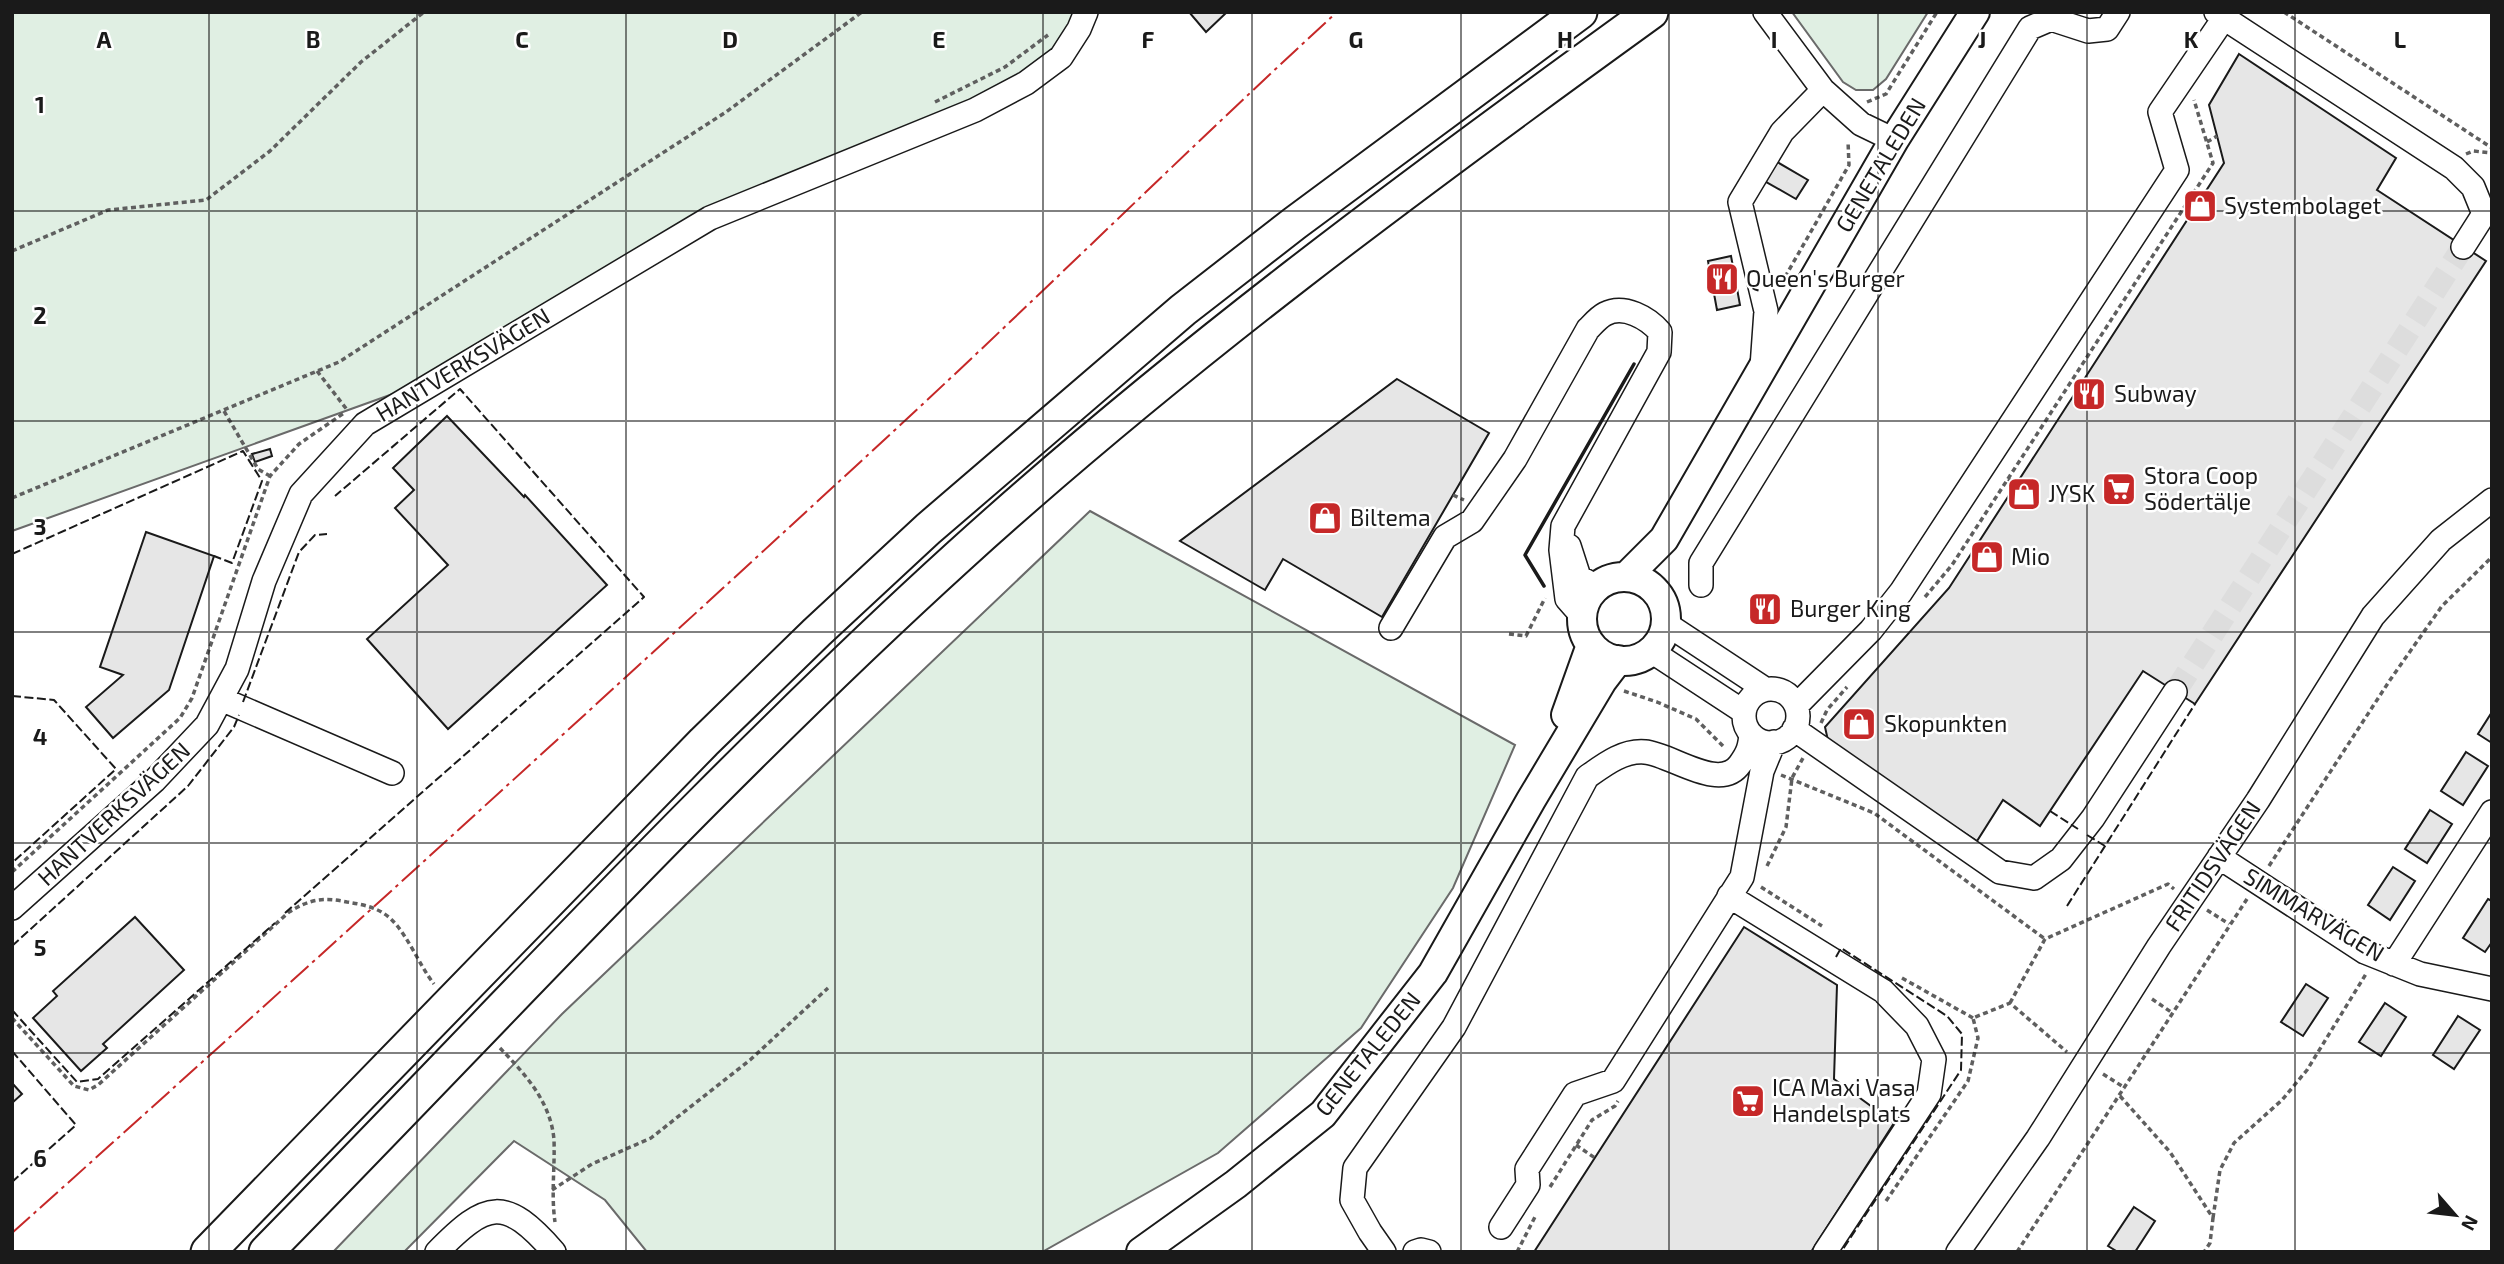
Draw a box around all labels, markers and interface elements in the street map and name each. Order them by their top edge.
text: A [96,25,112,53]
text: B [306,25,320,53]
text: C [515,25,529,53]
text: D [722,25,738,53]
text: E [932,25,946,53]
text: F [1142,25,1155,53]
text: G [1349,25,1363,53]
text: H [1557,25,1573,53]
text: I [1771,25,1777,53]
text: J [1978,25,1986,53]
text: K [2184,25,2199,53]
text: L [2394,25,2406,53]
text: 1 [35,90,45,118]
street label: GENETALEDEN [1829,92,1931,237]
shop icon: Systembolaget [2181,187,2219,225]
place label: Systembolaget [2224,191,2382,219]
restaurant icon: Queen's Burger [1703,260,1741,298]
place label: Queen's Burger [1746,264,1905,292]
text: 2 [33,301,47,329]
street label: HANTVERKSVÄGEN [370,301,554,427]
restaurant icon: Subway [2070,375,2108,413]
place label: Subway [2114,379,2197,407]
place label: Stora Coop Södertälje [2144,461,2258,515]
supermarket icon: Stora Coop Södertälje [2100,470,2138,508]
shop icon: JYSK [2005,475,2043,513]
place label: JYSK [2048,479,2096,507]
shop icon: Biltema [1306,499,1344,537]
place label: Biltema [1350,503,1431,531]
text: 3 [33,512,47,540]
shop icon: Mio [1968,538,2006,576]
place label: Mio [2011,542,2050,570]
restaurant icon: Burger King [1746,590,1784,628]
place label: Burger King [1790,594,1911,622]
shop icon: Skopunkten [1840,705,1878,743]
place label: Skopunkten [1884,709,2007,737]
text: 4 [33,722,47,750]
street label: HANTVERKSVÄGEN [31,736,195,891]
street label: FRITIDSVÄGEN [2158,795,2266,936]
street label: SIMMARVÄGEN [2239,861,2390,967]
text: 5 [34,933,46,961]
street label: GENETALEDEN [1309,986,1426,1121]
place label: ICA Maxi Vasa Handelsplats [1772,1073,1916,1127]
supermarket icon: ICA Maxi Vasa Handelsplats [1729,1082,1767,1120]
text: 6 [33,1144,47,1172]
north arrow [2420,1180,2490,1250]
text: N [2457,1212,2484,1235]

